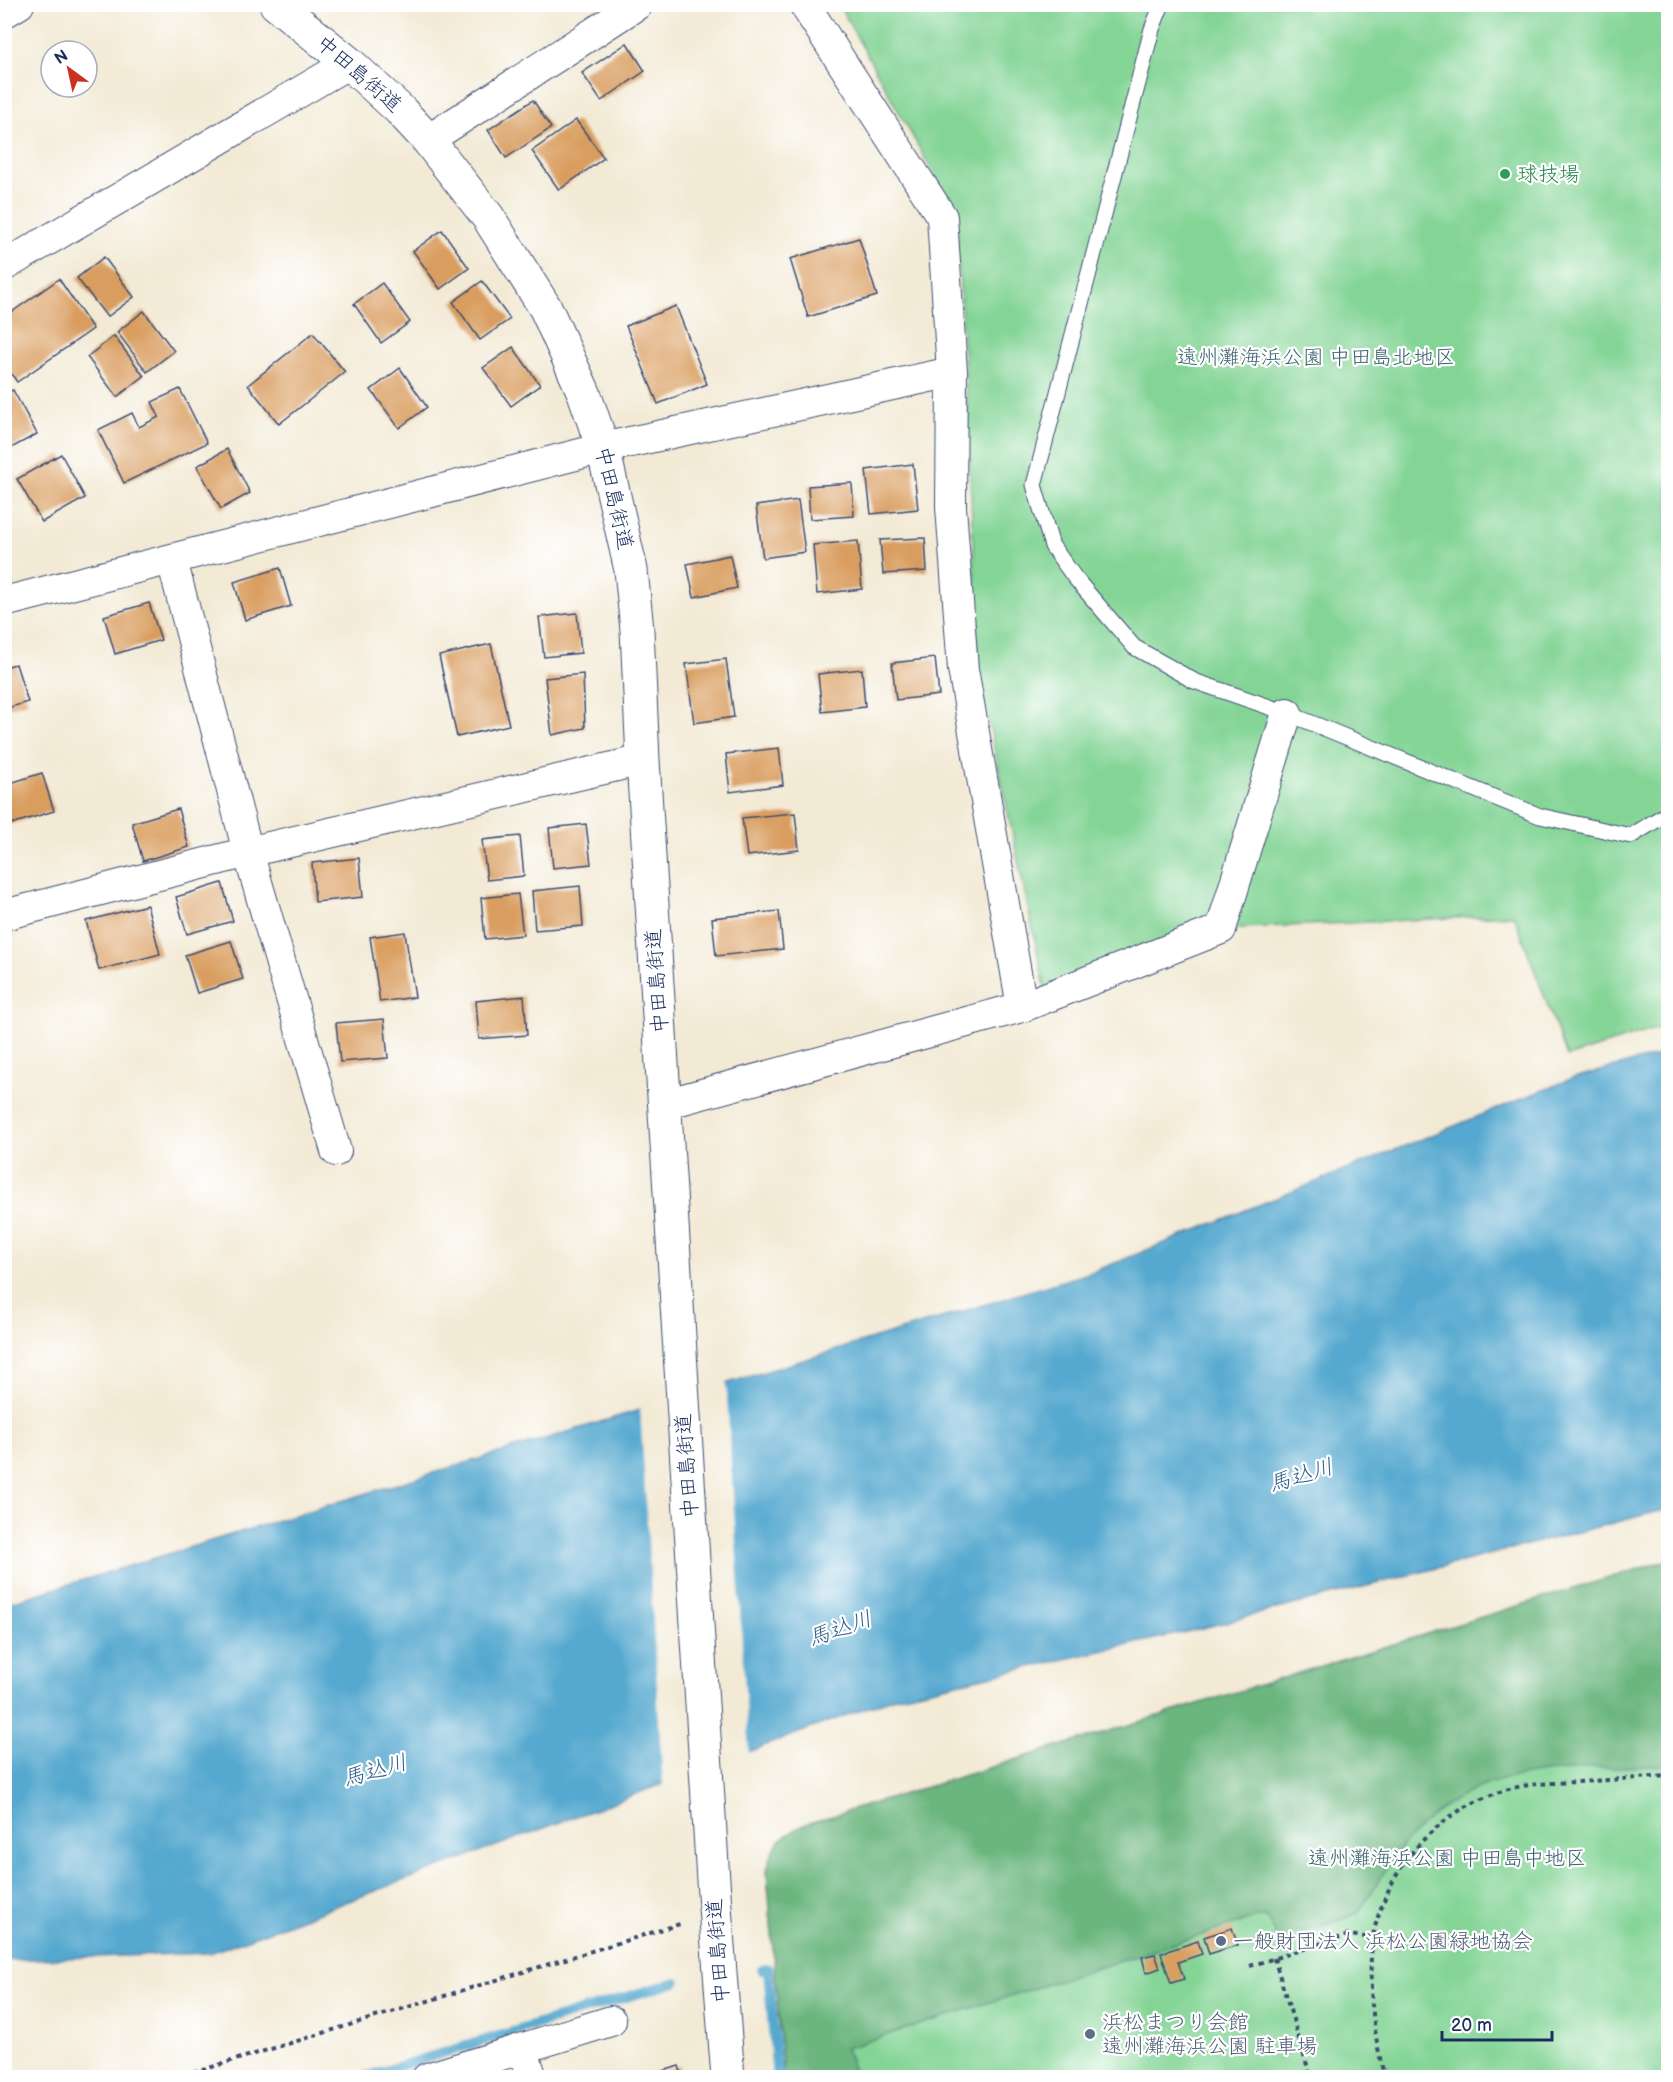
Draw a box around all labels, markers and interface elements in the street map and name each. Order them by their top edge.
street label: 中田島街道 [311,30,407,118]
north arrow [39,39,99,99]
text: N [51,46,72,69]
place label: 球技場 [1517,162,1580,187]
marker: 球技場 [1498,167,1512,181]
park label: 遠州灘海浜公園 中田島北地区 [1177,345,1455,370]
street label: 中田島街道 [590,444,638,552]
street label: 中田島街道 [641,928,673,1034]
street label: 中田島街道 [671,1413,703,1519]
water label: 馬込川 [1265,1453,1337,1499]
water label: 馬込川 [804,1605,876,1653]
water label: 馬込川 [340,1749,410,1793]
park label: 遠州灘海浜公園 中田島中地区 [1308,1846,1586,1871]
street label: 中田島街道 [702,1898,734,2004]
place label: 一般財団法人 浜松公園緑地協会 [1233,1929,1533,1954]
marker: 一般財団法人 浜松公園緑地協会 [1214,1934,1228,1948]
scale bar [1442,2004,1552,2042]
place label: 浜松まつり会館 遠州灘海浜公園 駐車場 [1102,2010,1318,2059]
text: 20 m [1451,2015,1492,2036]
marker: 浜松まつり会館 遠州灘海浜公園 駐車場 [1083,2027,1097,2041]

